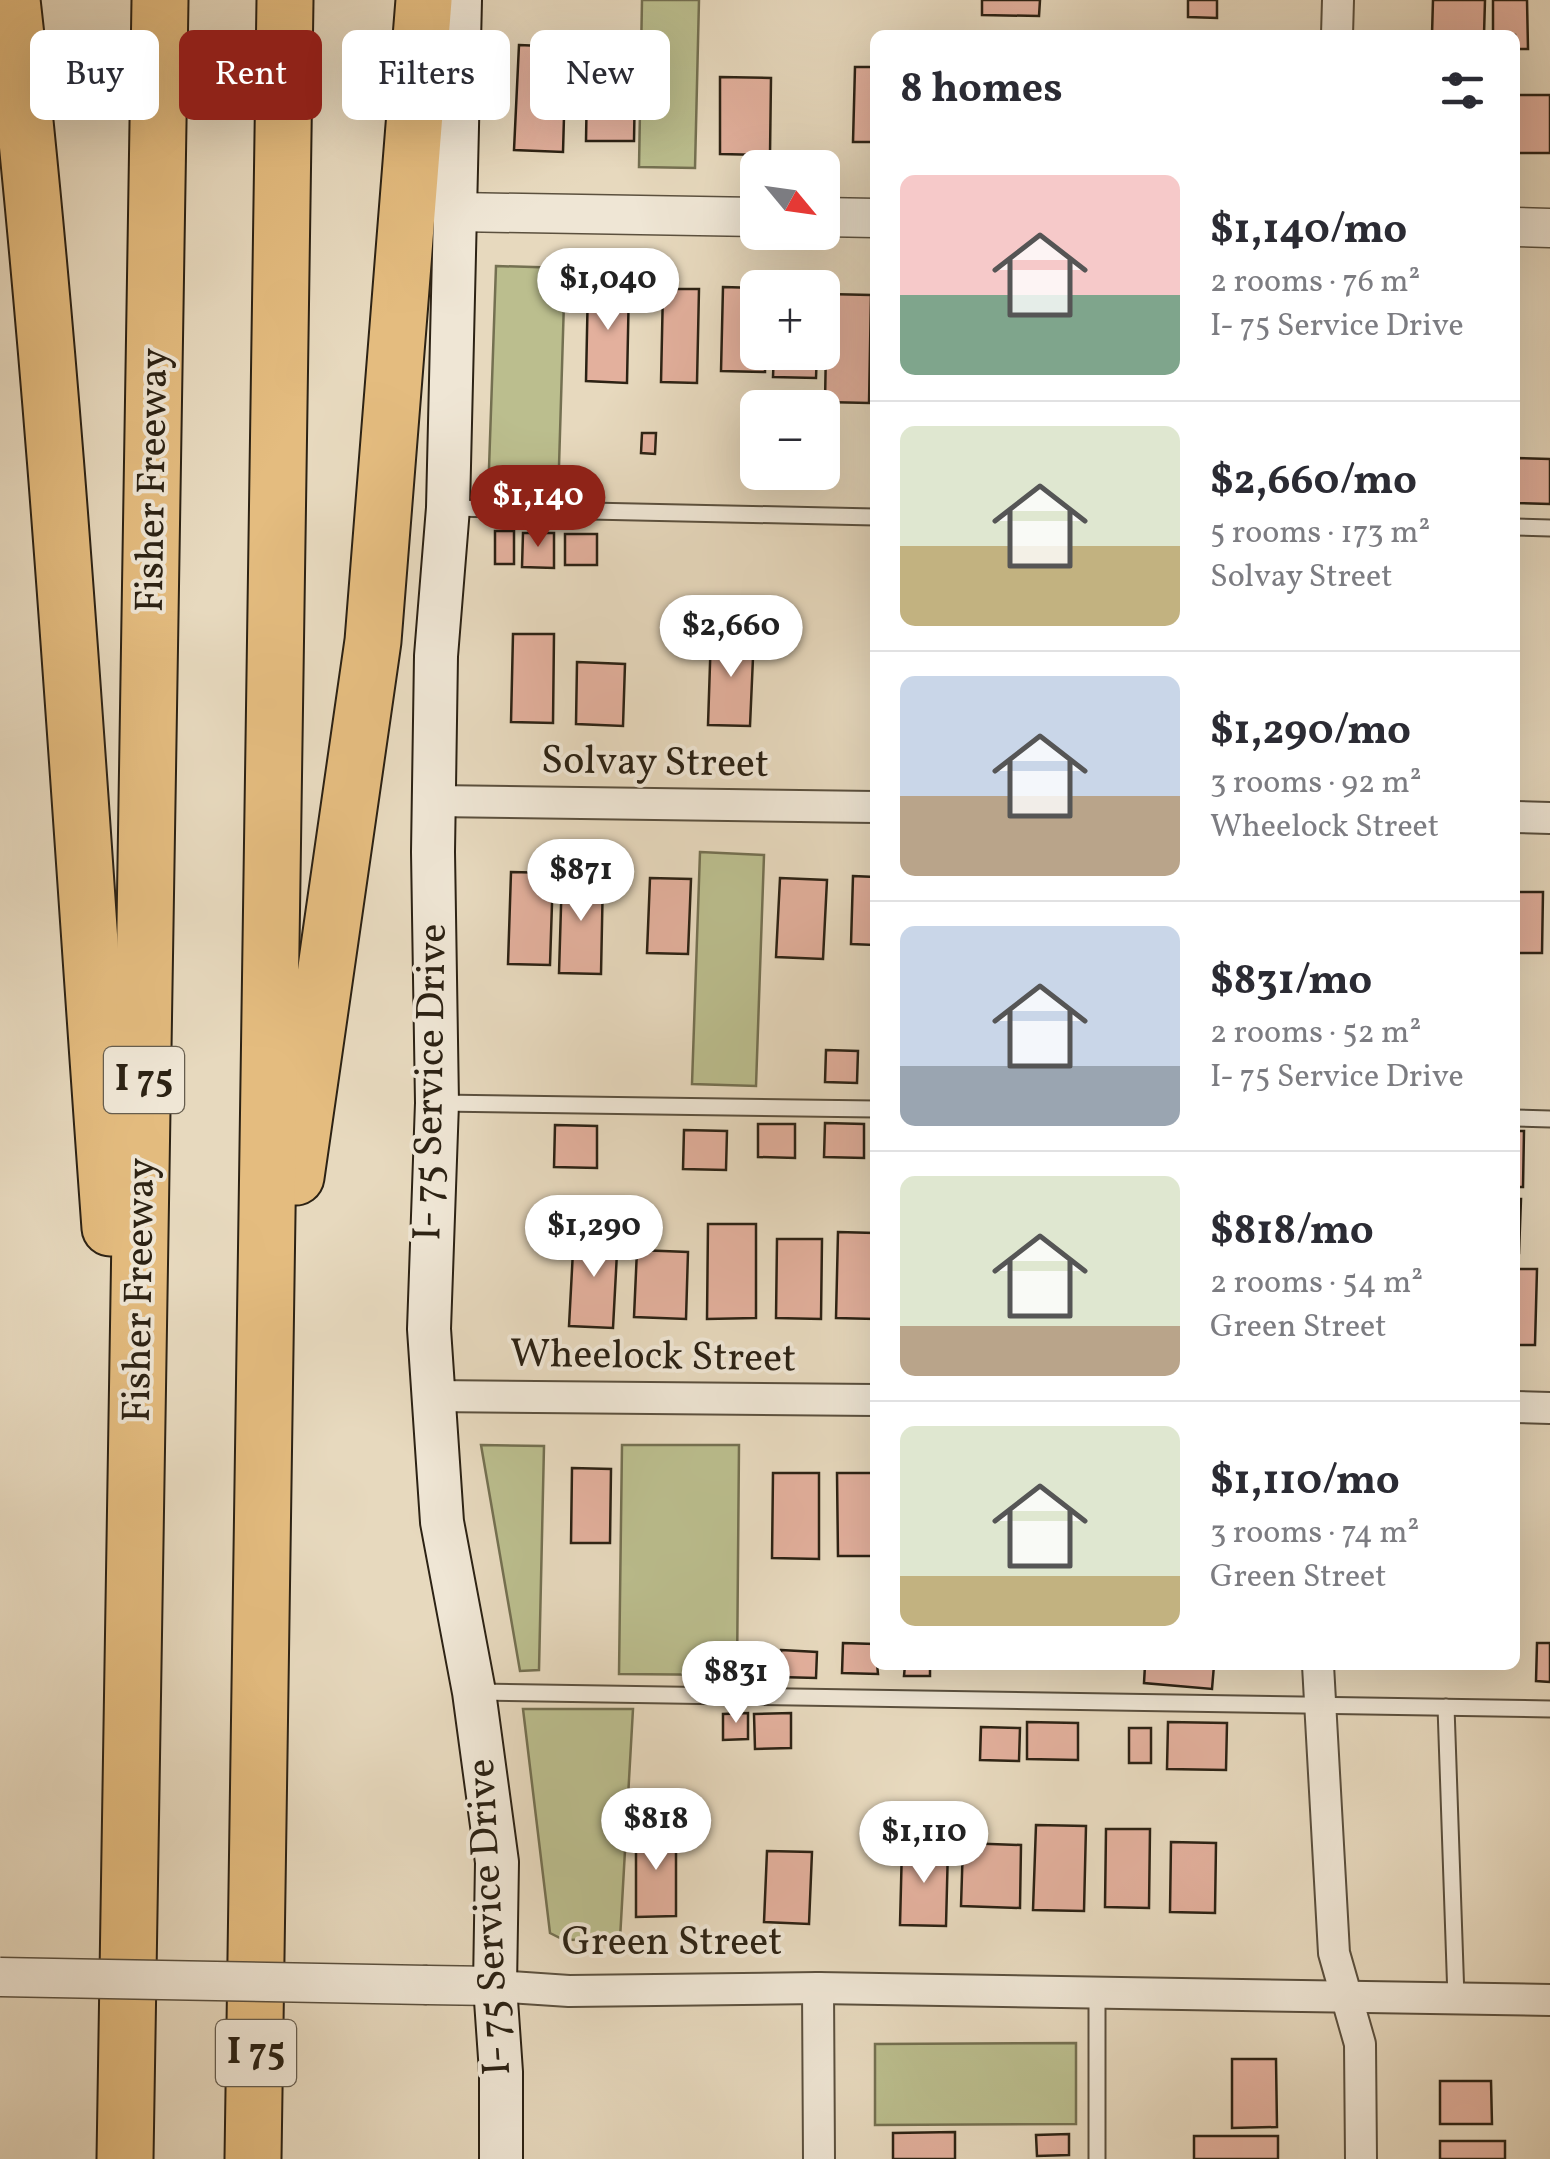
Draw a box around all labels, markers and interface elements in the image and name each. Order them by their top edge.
chip: Buy [30,30,159,120]
chip: Rent [179,30,322,120]
chip: Filters [342,30,510,120]
chip: New [530,30,670,120]
text: 8 homes [900,61,1063,120]
icon: filters [1435,63,1490,118]
north arrow [740,150,840,250]
map controls [740,150,840,490]
text: $1,140/mo [1210,202,1407,261]
icon: home [980,215,1100,335]
pin: $1,040 [527,248,689,333]
text: $1,040 [559,258,657,302]
text: 2 rooms · 76 m² [1210,261,1420,305]
button: + [740,270,840,370]
text: I- 75 Service Drive [1210,305,1464,349]
street label: Fisher Freeway [124,347,184,613]
button: − [740,390,840,490]
text: $2,660/mo [1210,453,1417,512]
pin: $1,140 [457,465,619,550]
icon: home [980,466,1100,586]
text: $1,140 [492,475,584,519]
text: 5 rooms · 173 m² [1210,512,1430,556]
text: Solvay Street [1210,556,1392,600]
pin: $2,660 [650,595,812,680]
text: $2,660 [682,605,780,649]
text: $1,290/mo [1210,703,1411,762]
icon: home [980,716,1100,836]
street label: Solvay Street [541,734,769,794]
text: 3 rooms · 92 m² [1210,762,1422,806]
text: Wheelock Street [1210,806,1439,850]
pin: $871 [522,839,640,924]
text: $871 [549,849,613,893]
street label: I- 75 Service Drive [401,923,463,1241]
text: $831/mo [1210,953,1372,1012]
icon: home [980,966,1100,1086]
text: 2 rooms · 52 m² [1210,1012,1421,1056]
road number: I 75 [104,1047,184,1113]
text: I- 75 Service Drive [1210,1056,1464,1100]
street label: Fisher Freeway [111,1157,171,1423]
pin: $1,290 [513,1195,675,1280]
text: $818/mo [1210,1203,1374,1262]
text: $1,290 [547,1205,641,1249]
icon: home [980,1216,1100,1336]
text: 2 rooms · 54 m² [1210,1262,1423,1306]
text: Green Street [1210,1306,1387,1350]
street label: Wheelock Street [509,1328,797,1388]
text: $1,110/mo [1210,1453,1400,1512]
icon: home [980,1466,1100,1586]
text: 3 rooms · 74 m² [1210,1512,1419,1556]
text: Green Street [1210,1556,1387,1600]
pin: $831 [677,1641,795,1726]
text: $831 [704,1651,768,1695]
street label: I- 75 Service Drive [455,1757,527,2077]
pin: $818 [597,1788,715,1873]
text: $818 [623,1798,689,1842]
pin: $1,110 [843,1801,1005,1886]
text: $1,110 [881,1811,967,1855]
street label: Green Street [562,1916,782,1972]
road number: I 75 [216,2020,296,2086]

